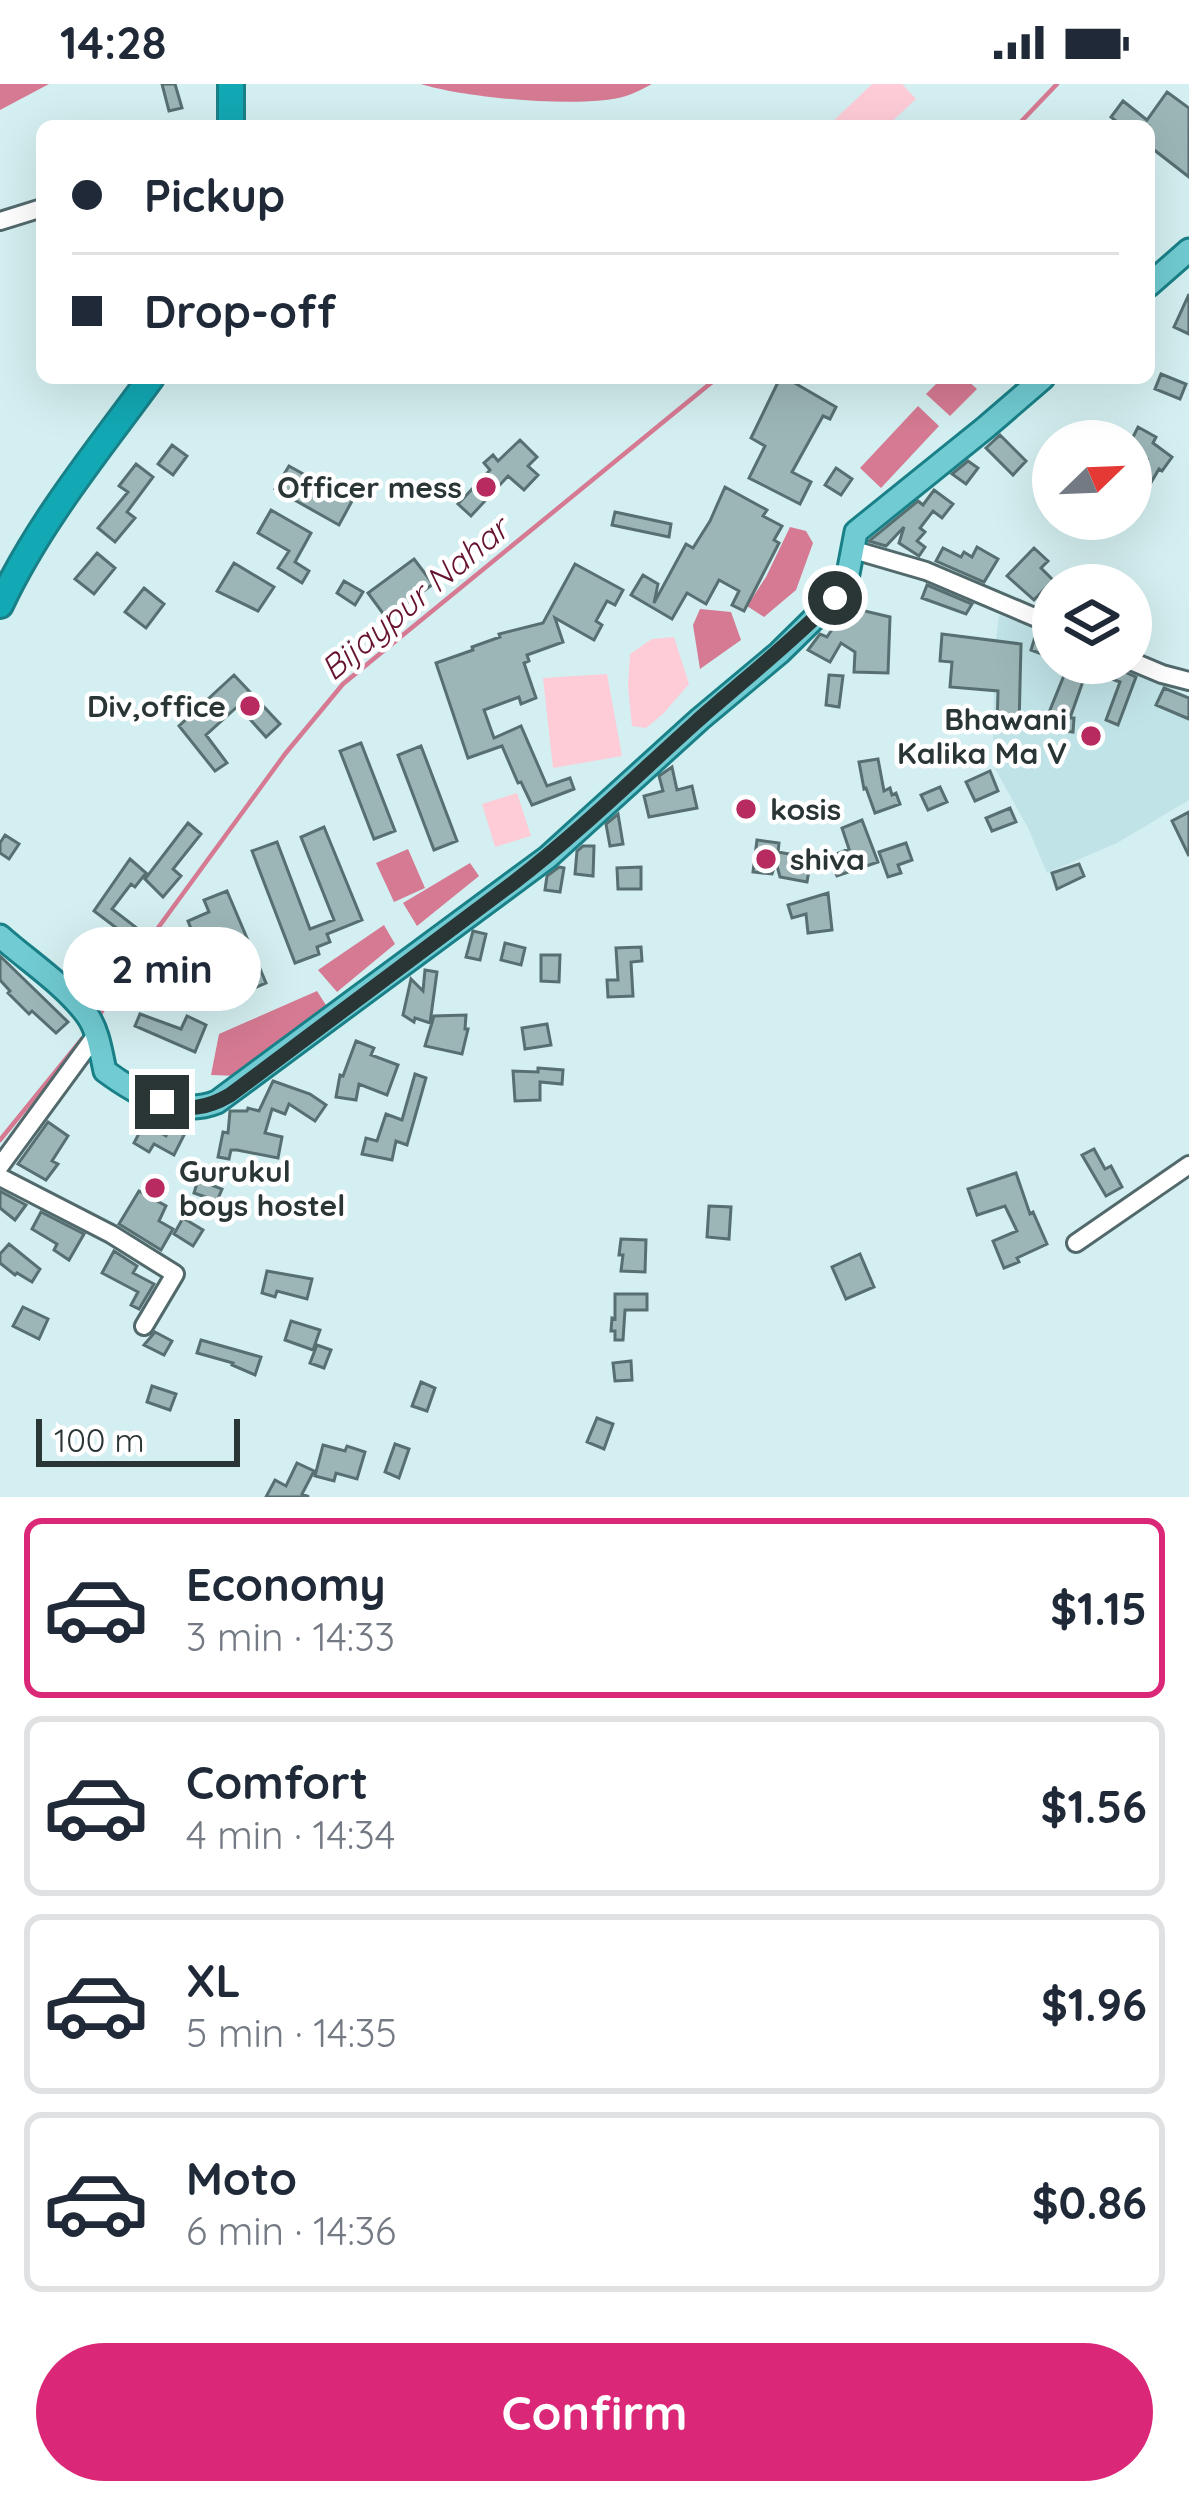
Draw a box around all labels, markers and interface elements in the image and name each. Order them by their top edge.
text: 14:28 [60,14,167,70]
text: Pickup [144,167,285,223]
text: Drop-off [144,283,336,339]
north arrow [1032,420,1152,540]
map controls [1032,420,1152,684]
place label: Officer mess [277,468,462,506]
marker: Officer mess [473,474,499,500]
water label: Bijaypur Nahar [312,505,519,688]
button: layers [1032,564,1152,684]
route start [808,571,862,625]
place label: Div,office [87,687,226,725]
marker: Div,office [237,693,263,719]
place label: Bhawani Kalika Ma V [897,700,1067,772]
marker: Bhawani Kalika Ma V [1078,723,1104,749]
place label: kosis [770,790,841,828]
marker: kosis [733,796,759,822]
place label: shiva [790,840,865,878]
marker: shiva [753,846,779,872]
callout: 2 min [63,928,261,1012]
text: 2 min [111,944,213,993]
route end [135,1075,189,1129]
place label: Gurukul boys hostel [179,1152,345,1224]
marker: Gurukul boys hostel [142,1175,168,1201]
scale bar [36,1413,240,1466]
text: 100 m [54,1419,145,1460]
icon: car [42,1554,150,1662]
text: Economy [186,1556,386,1612]
text: $1.15 [1050,1580,1147,1636]
text: 3 min · 14:33 [186,1612,395,1661]
icon: car [42,1752,150,1860]
text: Comfort [186,1754,368,1810]
text: $1.56 [1041,1778,1147,1834]
text: 4 min · 14:34 [186,1810,395,1859]
icon: car [42,1950,150,2058]
text: XL [186,1952,241,2008]
text: $1.96 [1041,1976,1147,2032]
text: 5 min · 14:35 [186,2008,397,2057]
icon: car [42,2148,150,2256]
text: Moto [186,2150,297,2206]
text: $0.86 [1032,2174,1147,2230]
text: 6 min · 14:36 [186,2206,396,2255]
button: Confirm [36,2343,1153,2481]

